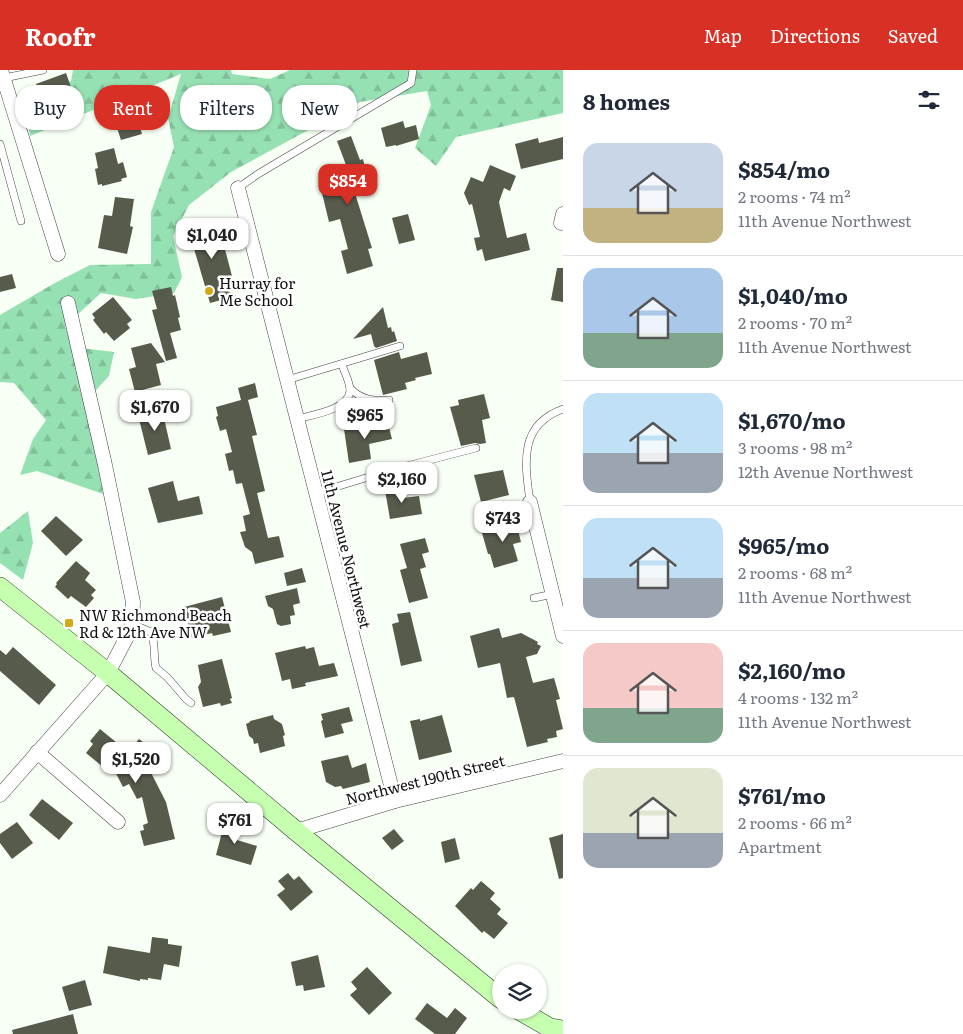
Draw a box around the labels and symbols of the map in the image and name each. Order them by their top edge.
pin: $854 [318,164,378,206]
pin: $1,040 [171,218,253,260]
place label: Hurray for Me School [219,271,295,311]
marker: Hurray for Me School [203,285,215,297]
pin: $1,670 [114,390,196,432]
pin: $965 [335,398,395,440]
pin: $2,160 [361,462,443,504]
street label: 11th Avenue Northwest [316,467,378,631]
pin: $743 [473,500,533,543]
place label: NW Richmond Beach Rd & 12th Ave NW [79,603,232,643]
marker: NW Richmond Beach Rd & 12th Ave NW [63,617,75,629]
pin: $1,520 [95,742,177,784]
street label: Northwest 190th Street [343,748,507,810]
pin: $761 [205,802,265,845]

